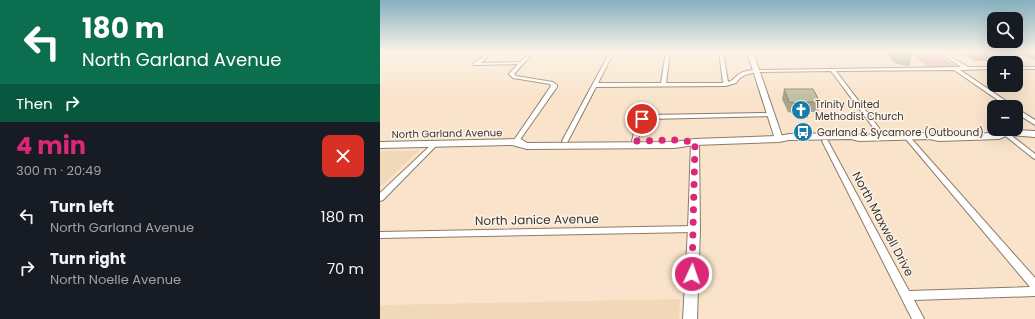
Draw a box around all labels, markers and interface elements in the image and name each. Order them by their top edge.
text: 180 m [82,9,165,48]
map controls [987,12,1023,136]
button: search [987,12,1023,48]
icon: left [16,16,68,68]
text: North Garland Avenue [82,47,281,72]
button: + [987,56,1023,92]
icon: right [61,92,83,114]
text: Then [16,93,53,114]
place label: Trinity United Methodist Church [815,97,904,124]
church icon: Trinity United Methodist Church [790,99,812,121]
button: − [987,100,1023,136]
pin [625,102,659,136]
icon: arrive [631,108,653,130]
bus stop icon: Garland & Sycamore (Outbound) [792,121,814,143]
street label: North Garland Avenue [392,125,503,142]
place label: Garland & Sycamore (Outbound) [817,125,984,140]
text: 4 min [16,129,86,162]
button: close [322,135,364,177]
text: 300 m · 20:49 [16,161,101,180]
street label: North Maxwell Drive [849,168,918,279]
text: Turn left [50,196,114,217]
icon: left [16,205,38,227]
text: 180 m [321,206,364,227]
street label: North Janice Avenue [475,210,599,229]
text: North Garland Avenue [50,218,194,237]
text: Turn right [50,248,126,269]
position arrow [671,253,713,295]
icon: right [16,257,38,279]
text: 70 m [327,258,364,279]
text: North Noelle Avenue [50,270,181,289]

